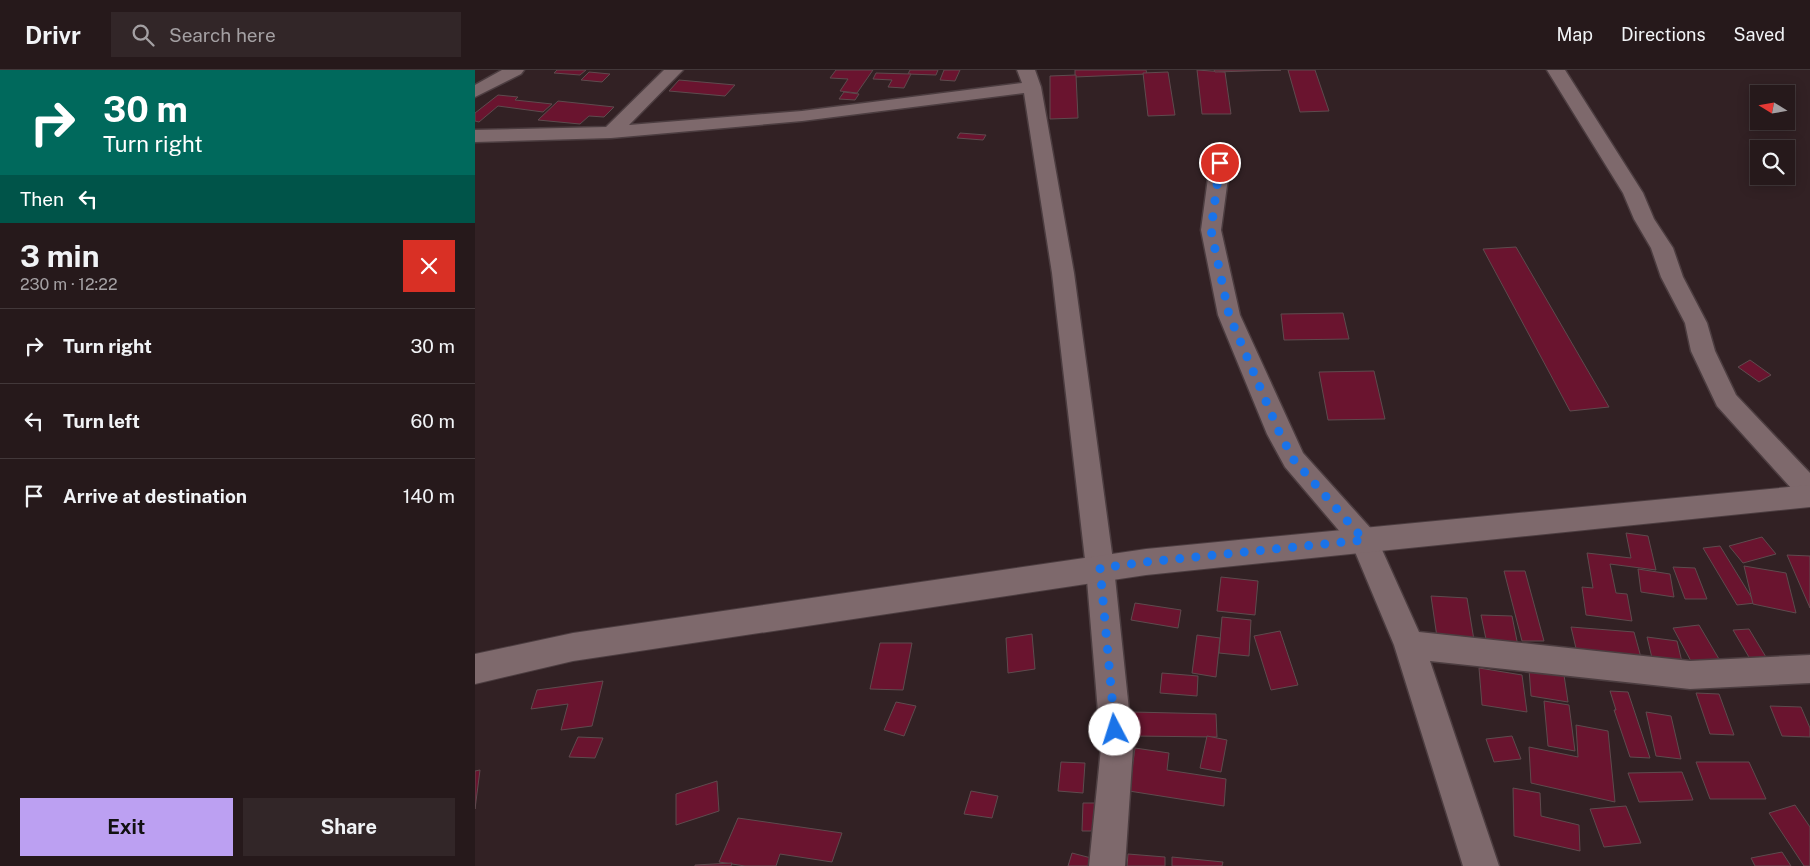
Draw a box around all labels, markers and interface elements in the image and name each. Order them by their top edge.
search box [111,12,461,57]
text: Drivr [25,21,81,49]
icon: search [129,21,157,49]
text: Search here [169,24,276,46]
text: Map [1556,24,1593,45]
text: Directions [1621,24,1706,45]
text: Saved [1734,24,1785,45]
north arrow [1750,85,1795,130]
map controls [1750,85,1795,185]
text: 30 m [103,89,188,130]
icon: right [20,90,85,155]
text: Turn right [103,131,203,157]
button: search [1750,140,1795,185]
pin [1199,142,1241,184]
icon: arrive [1206,149,1234,177]
icon: left [74,185,102,213]
text: Then [20,188,64,210]
text: 3 min [20,238,99,274]
button: close [403,240,455,292]
text: 230 m · 12:22 [20,275,117,294]
icon: right [20,332,48,360]
text: Turn right [63,335,152,357]
text: 30 m [410,335,455,357]
icon: left [20,407,48,435]
text: Turn left [63,410,140,432]
text: 60 m [411,410,455,432]
icon: arrive [20,482,48,510]
text: Arrive at destination [63,485,247,507]
text: 140 m [403,485,455,507]
position arrow [1088,703,1140,755]
button: Exit [20,798,233,856]
button: Share [243,798,455,856]

